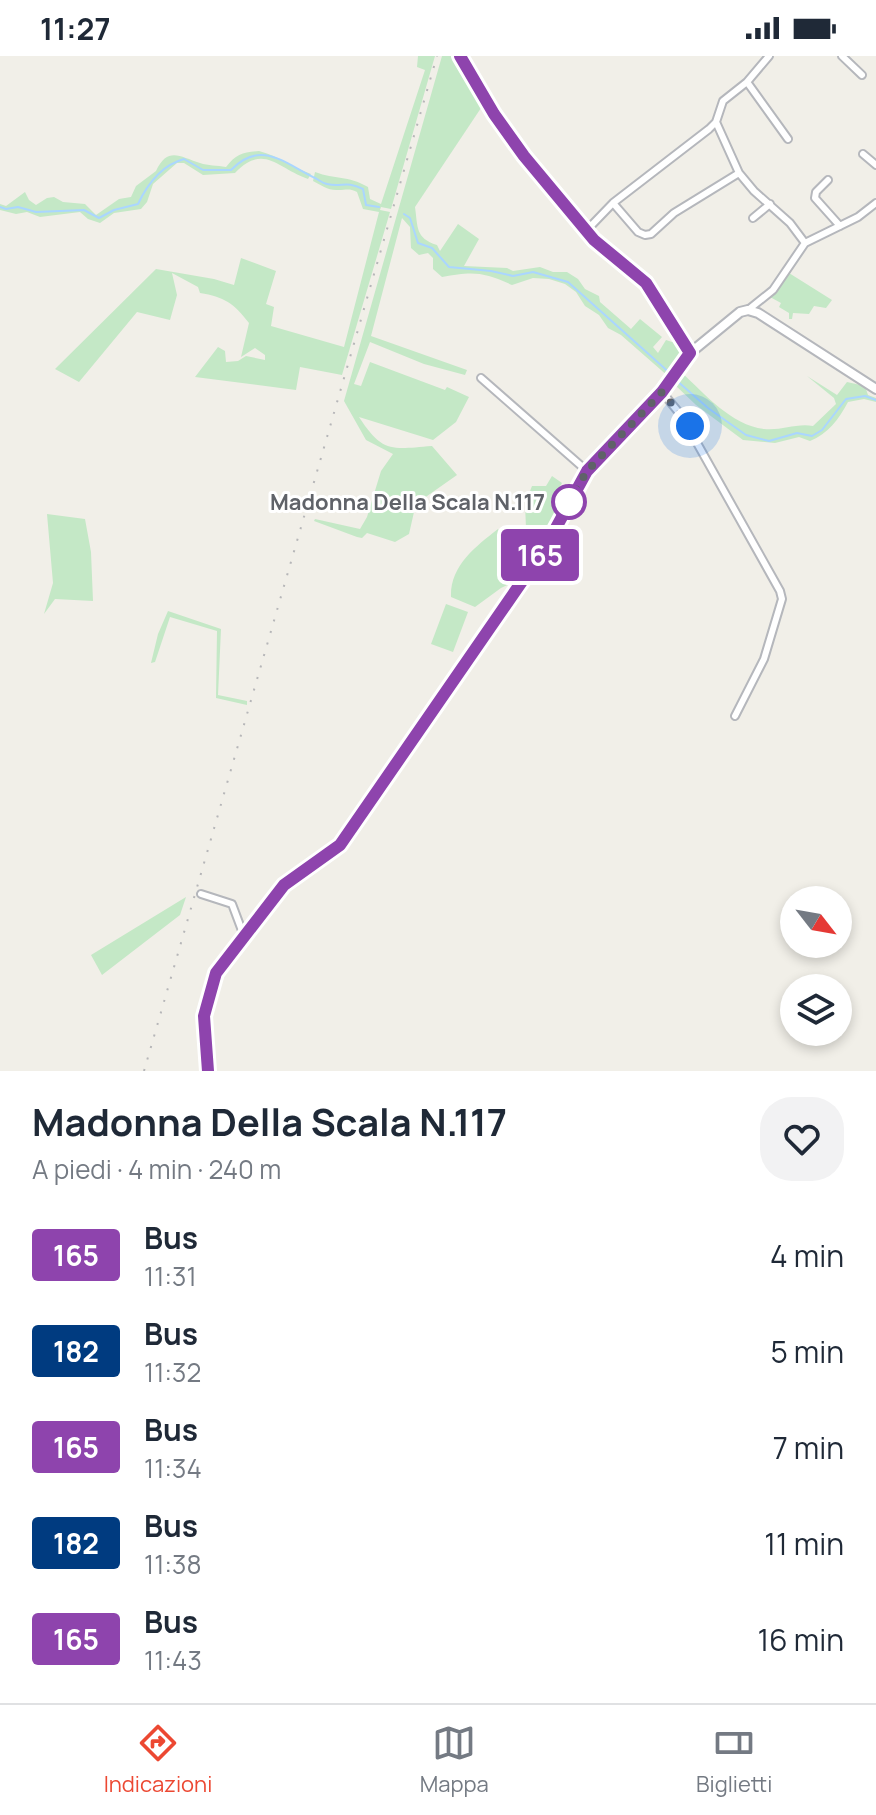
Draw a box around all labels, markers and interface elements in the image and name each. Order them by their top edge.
text: 11:27 [40,8,110,49]
your location [670,406,710,446]
marker: Madonna Della Scala N.117 [552,485,586,519]
place label: Madonna Della Scala N.117 [270,487,545,517]
line badge: 165 [494,529,586,581]
text: 165 [517,536,563,574]
north arrow [780,886,852,958]
map controls [780,886,852,1046]
button: layers [780,974,852,1046]
text: Madonna Della Scala N.117 [32,1095,507,1147]
button: heart [760,1097,844,1181]
text: A piedi · 4 min · 240 m [32,1151,281,1187]
text: Bus [144,1217,198,1258]
text: 4 min [770,1235,844,1276]
text: 165 [53,1236,99,1274]
text: 11:31 [144,1258,197,1294]
text: Bus [144,1313,198,1354]
text: 5 min [770,1331,844,1372]
text: 182 [53,1332,99,1370]
text: 11:32 [144,1354,201,1390]
text: Bus [144,1409,198,1450]
text: 7 min [773,1427,844,1468]
text: 165 [53,1428,99,1466]
text: 11:34 [144,1450,202,1486]
text: Bus [144,1505,198,1546]
text: 11 min [764,1523,844,1564]
text: 182 [53,1524,99,1562]
text: 11:38 [144,1546,202,1582]
text: Bus [144,1601,198,1642]
text: 16 min [757,1619,844,1660]
text: 165 [53,1620,99,1658]
text: 11:43 [144,1642,202,1678]
tab: Indicazioni [104,1721,212,1799]
tab: Mappa [420,1721,489,1799]
tab: Biglietti [696,1721,772,1799]

